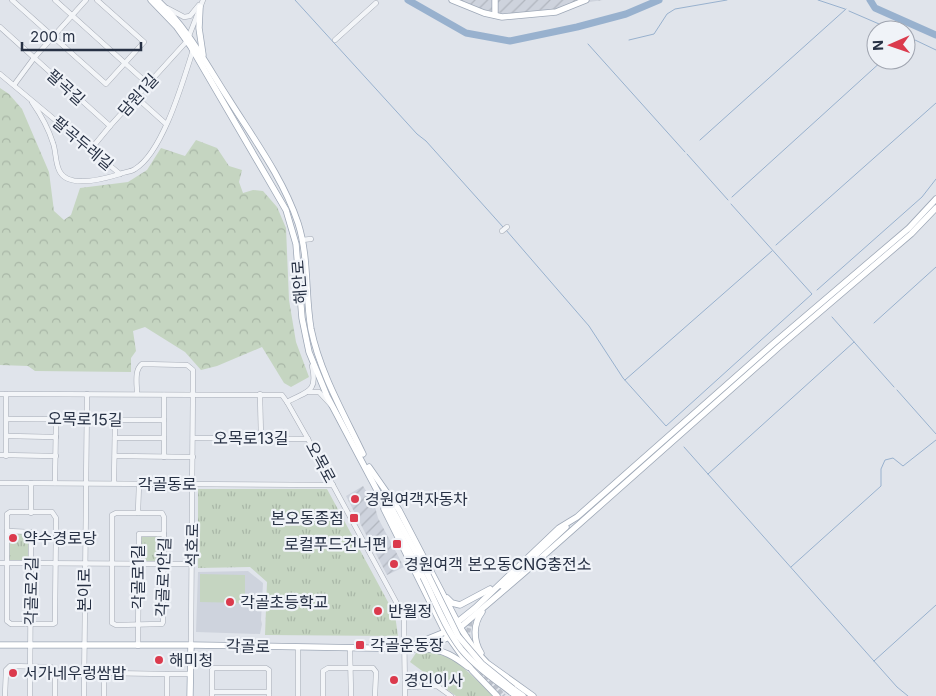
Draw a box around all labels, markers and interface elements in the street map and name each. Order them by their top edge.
scale bar [22,20,141,52]
north arrow [866,20,916,70]
text: 200 m [30,27,75,46]
text: N [869,40,886,51]
street label: 팔곡길 [43,65,89,109]
street label: 담원1길 [114,69,162,121]
street label: 팔곡두레길 [48,112,118,174]
street label: 해안로 [287,259,311,305]
street label: 오목로15길 [47,408,123,430]
street label: 오목로13길 [213,428,289,448]
street label: 오목로 [302,438,340,486]
street label: 각골동로 [138,474,197,494]
place label: 경원여객자동차 [365,489,468,509]
marker: 경원여객자동차 [349,493,361,505]
place label: 본오동종점 [270,508,344,528]
marker: 본오동종점 [348,512,360,524]
street label: 석호로 [182,522,202,567]
place label: 약수경로당 [23,528,97,548]
marker: 약수경로당 [7,532,19,544]
place label: 로컬푸드건너편 [284,534,387,554]
street label: 각골로1안길 [152,537,174,617]
marker: 로컬푸드건너편 [391,538,403,550]
street label: 각골로1길 [128,544,148,610]
place label: 경원여객 본오동CNG충전소 [404,554,591,574]
street label: 각골로2길 [20,557,42,625]
marker: 경원여객 본오동CNG충전소 [388,558,400,570]
street label: 본이로 [74,568,94,612]
place label: 각골초등학교 [240,592,328,612]
marker: 각골초등학교 [224,596,236,608]
place label: 반월정 [388,601,432,621]
marker: 반월정 [372,605,384,617]
place label: 각골운동장 [370,635,444,655]
street label: 각골로 [226,636,271,656]
marker: 각골운동장 [354,639,366,651]
place label: 해미청 [169,650,213,670]
marker: 해미청 [153,654,165,666]
place label: 서가네우렁쌈밥 [23,663,126,683]
marker: 서가네우렁쌈밥 [7,667,19,679]
place label: 경인이사 [404,670,463,690]
marker: 경인이사 [388,674,400,686]

